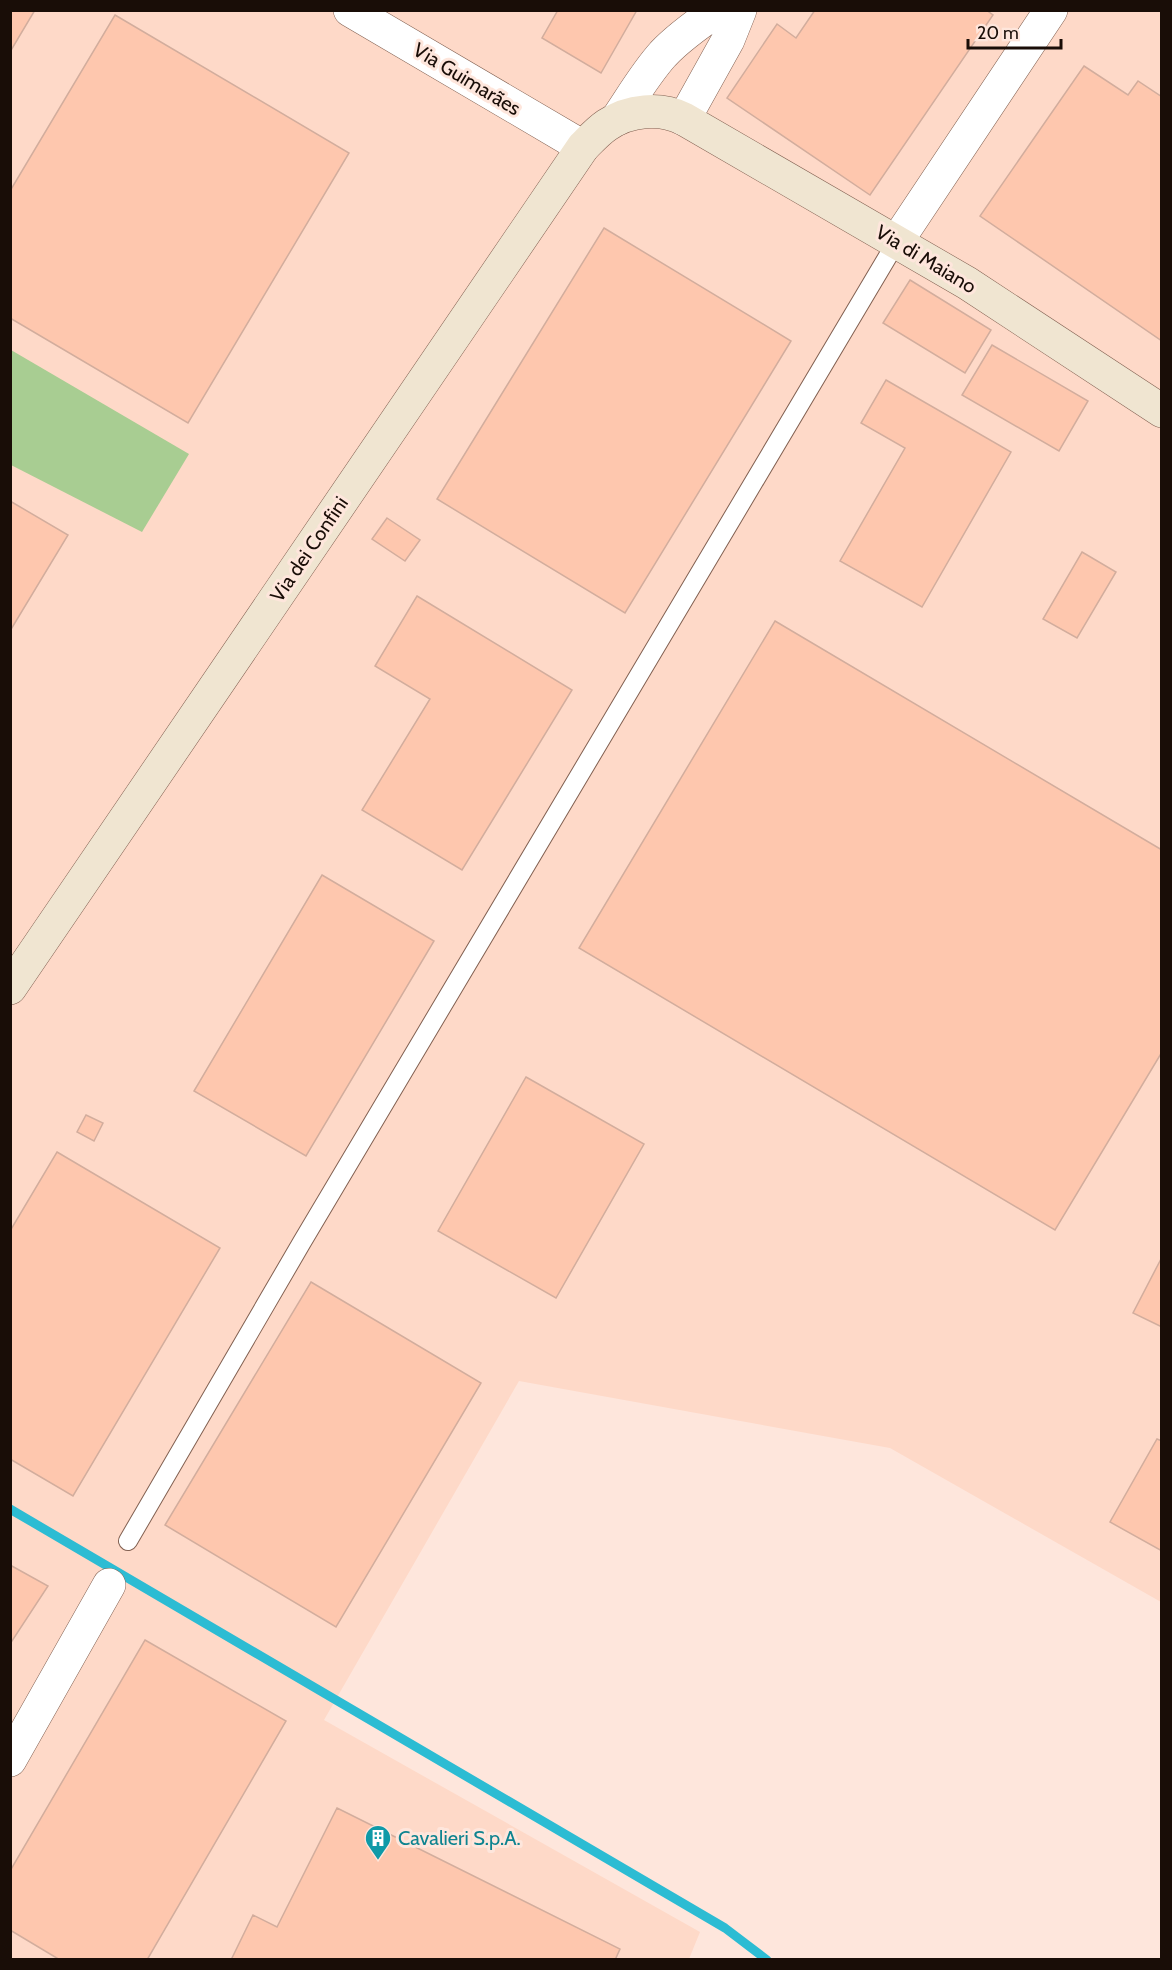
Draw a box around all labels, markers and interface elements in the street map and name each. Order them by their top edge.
scale bar [968,12,1061,50]
text: 20 m [977,22,1019,44]
street label: Via Guimarães [409,38,525,120]
street label: Via di Maiano [871,220,981,298]
street label: Via dei Confini [265,492,353,606]
building icon: Cavalieri S.p.A. [363,1823,393,1861]
place label: Cavalieri S.p.A. [398,1826,521,1850]

